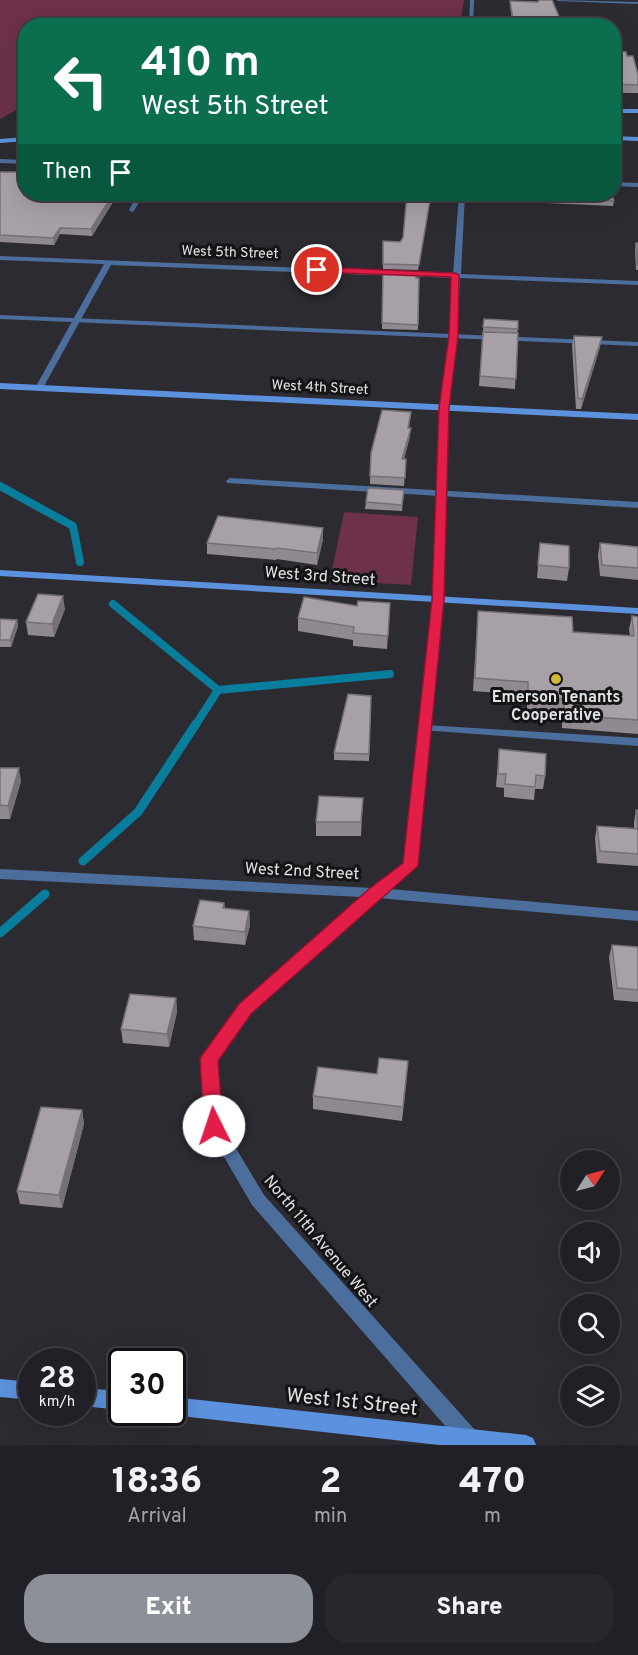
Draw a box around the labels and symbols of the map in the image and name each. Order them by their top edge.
street label: West 5th Street [181,243,279,263]
pin [291,244,342,295]
street label: West 4th Street [271,377,369,399]
street label: West 3rd Street [264,563,376,591]
marker: Emerson Tenants Cooperative [549,672,563,686]
place label: Emerson Tenants Cooperative [492,688,620,726]
street label: West 2nd Street [244,859,360,885]
position arrow [182,1094,246,1158]
north arrow [560,1150,620,1210]
street label: North 11th Avenue West [259,1172,381,1312]
speed limit sign: 30 [108,1348,186,1426]
street label: West 1st Street [285,1383,419,1423]

